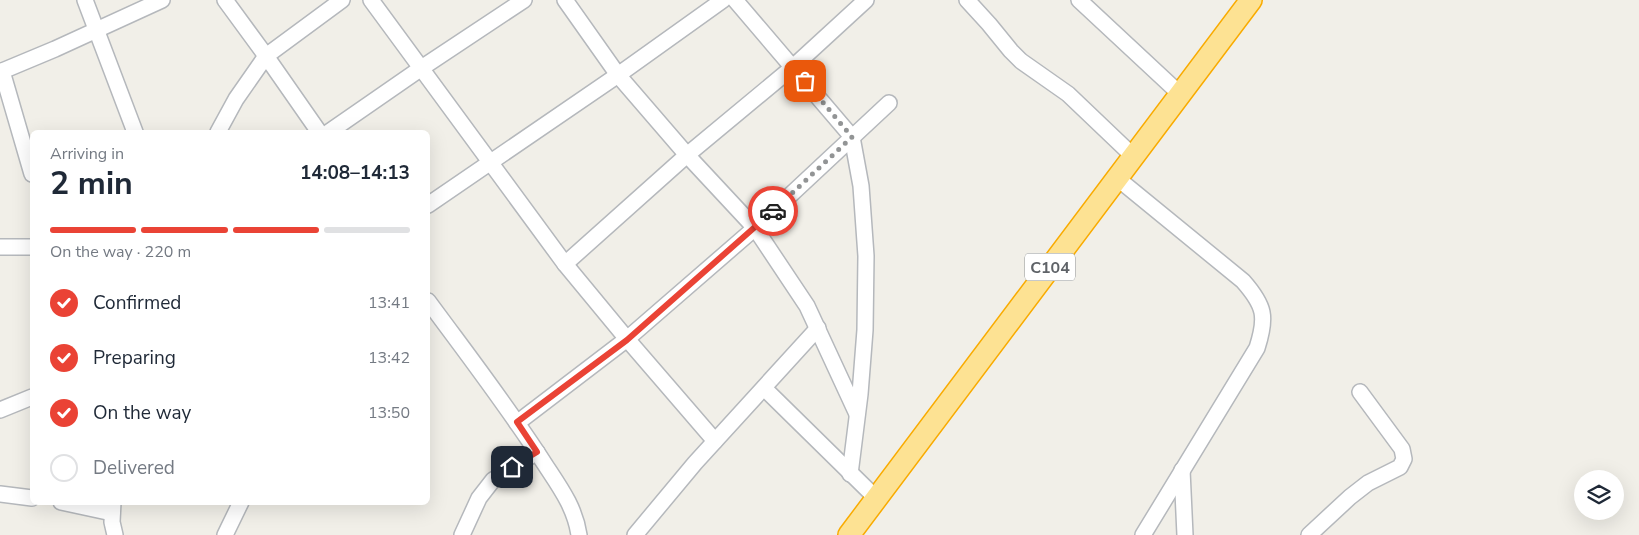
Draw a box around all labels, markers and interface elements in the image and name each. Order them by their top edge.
pin [784,60,826,102]
icon: bag [791,67,819,95]
text: Arriving in [50,143,124,165]
text: 14:08–14:13 [300,160,410,186]
text: 2 min [50,162,133,205]
courier [748,186,798,236]
icon: car [759,197,787,225]
text: On the way · 220 m [50,241,191,263]
road number: C104 [1025,253,1075,280]
icon: check [50,289,78,317]
text: Confirmed [93,290,181,316]
text: 13:41 [368,292,410,314]
icon: check [50,344,78,372]
text: Preparing [93,345,176,371]
text: 13:42 [368,347,410,369]
icon: check [50,399,78,427]
text: On the way [93,400,191,426]
text: 13:50 [368,402,410,424]
pin [491,446,533,488]
icon: home [498,453,526,481]
text: Delivered [93,455,175,481]
map controls [1574,470,1624,520]
button: layers [1574,470,1624,520]

